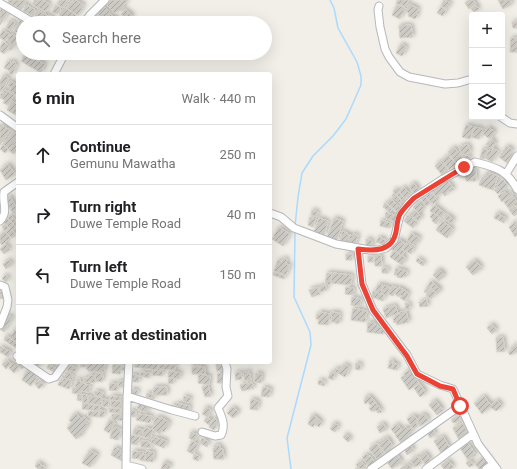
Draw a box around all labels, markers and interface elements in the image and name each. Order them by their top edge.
map controls [469,12,505,120]
button: + [469,12,505,48]
search box [16,16,272,60]
icon: search [30,27,52,49]
text: Search here [62,29,141,47]
button: − [469,48,505,84]
button: layers [469,84,505,120]
text: 6 min [32,88,75,108]
text: Walk · 440 m [181,91,256,106]
text: Continue [70,138,131,156]
icon: ahead [32,144,54,166]
text: 250 m [219,147,256,162]
text: Gemunu Mawatha [70,156,176,171]
route end [455,158,473,176]
text: Turn right [70,198,136,216]
icon: right [32,204,54,226]
text: 40 m [227,207,256,222]
text: Duwe Temple Road [70,216,181,231]
text: Turn left [70,258,127,276]
icon: left [32,264,54,286]
text: 150 m [219,267,256,282]
text: Duwe Temple Road [70,276,181,291]
icon: arrive [32,324,54,346]
text: Arrive at destination [70,326,207,344]
route start [451,397,469,415]

